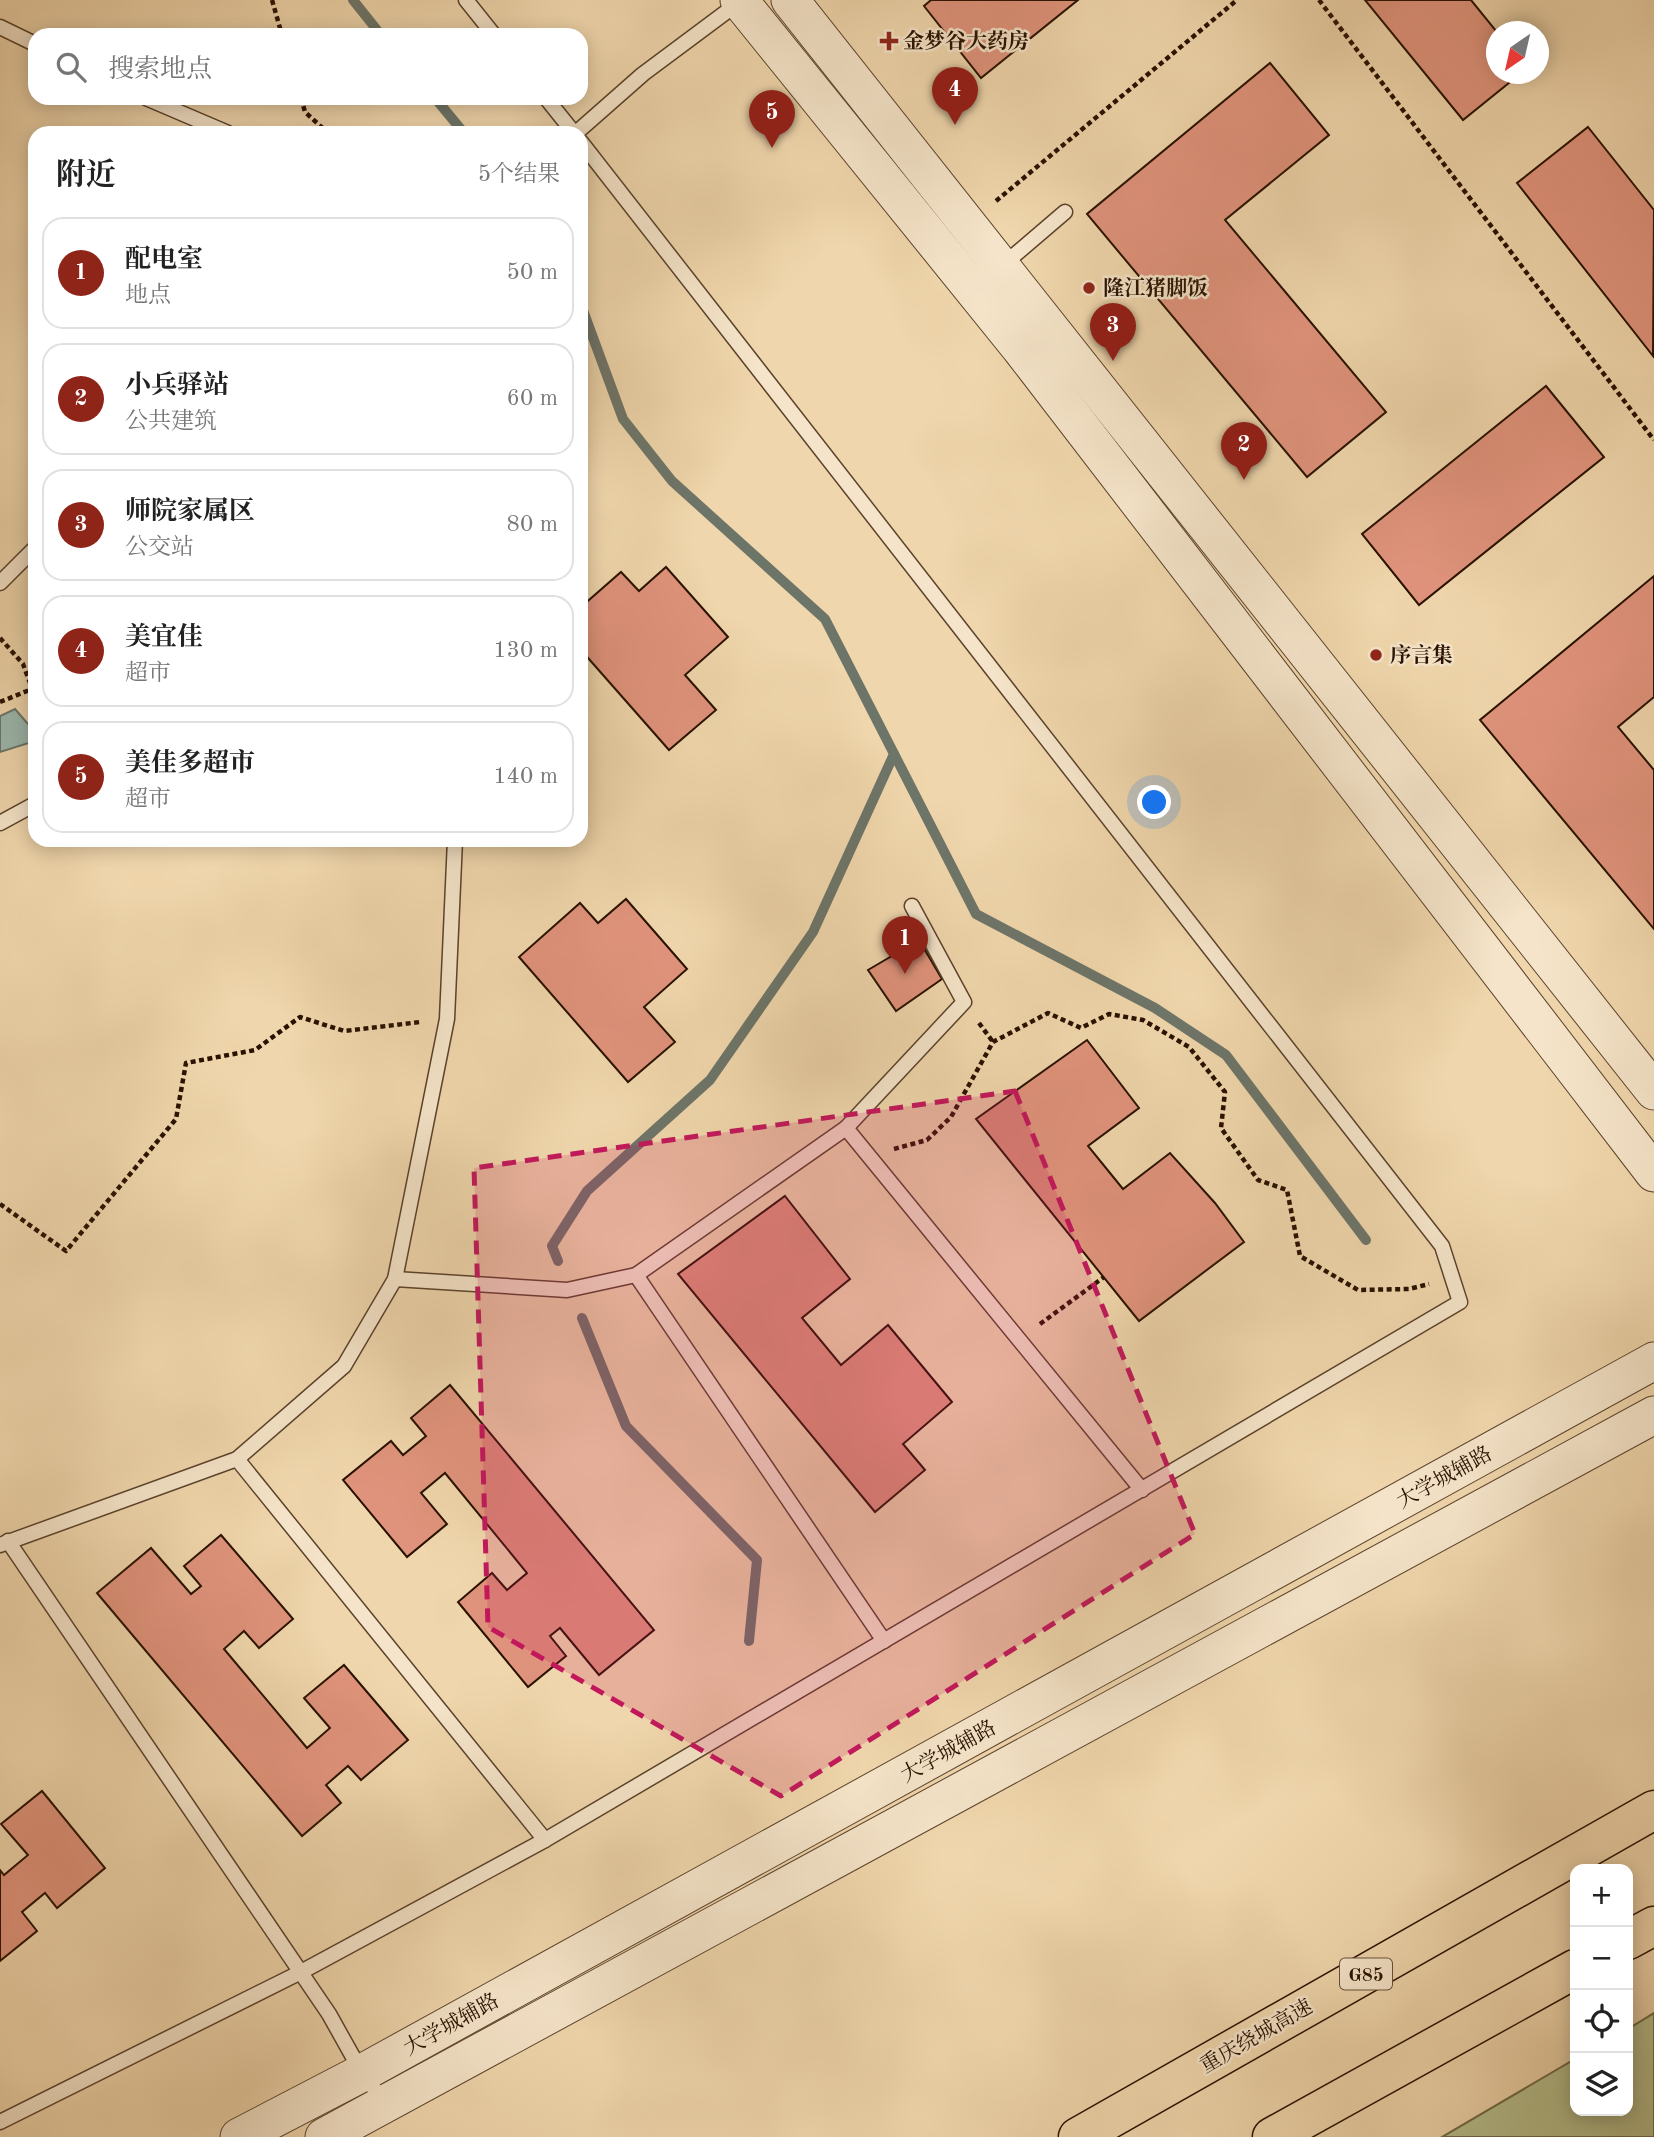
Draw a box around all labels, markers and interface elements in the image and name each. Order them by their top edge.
north arrow [1486,21,1549,84]
search box [28,28,588,105]
place label: 金梦谷大药房 [903,29,1029,53]
marker: 金梦谷大药房 [881,33,897,49]
icon: search [52,48,90,86]
text: 搜索地点 [108,57,212,83]
pin: 4 [932,67,978,125]
pin: 5 [749,90,795,148]
text: 附近 [56,161,116,191]
text: 5个结果 [478,163,560,186]
text: 配电室 [125,247,203,273]
text: 1 [74,261,88,284]
text: 50 m [507,261,558,284]
place label: 隆江猪脚饭 [1103,276,1208,300]
marker: 隆江猪脚饭 [1081,280,1097,296]
text: 地点 [125,284,171,307]
pin: 3 [1090,303,1136,361]
text: 小兵驿站 [125,373,229,399]
text: 2 [74,387,88,410]
text: 60 m [507,387,558,410]
text: 公共建筑 [125,410,217,433]
pin: 2 [1221,422,1267,480]
text: 师院家属区 [125,499,255,525]
text: 3 [74,513,88,536]
text: 80 m [507,513,558,536]
text: 公交站 [125,536,194,559]
text: 美宜佳 [125,625,203,651]
text: 4 [74,639,88,662]
text: 130 m [493,639,558,662]
place label: 序言集 [1390,643,1453,667]
marker: 序言集 [1368,647,1384,663]
text: 超市 [125,662,171,685]
text: 美佳多超市 [125,751,255,777]
text: 5 [74,765,88,788]
text: 140 m [493,765,558,788]
your location [1137,785,1171,819]
text: 超市 [125,788,171,811]
pin: 1 [882,916,928,974]
street label: 大学城辅路 [1393,1442,1496,1513]
street label: 大学城辅路 [897,1716,1000,1787]
map controls [1570,1864,1633,2116]
button: + [1570,1864,1633,1927]
button: − [1570,1927,1633,1990]
road number: G85 [1340,1958,1392,1990]
street label: 大学城辅路 [400,1989,503,2060]
button: locate [1570,1990,1633,2053]
street label: 重庆绕城高速 [1196,1995,1317,2078]
button: layers [1570,2053,1633,2116]

